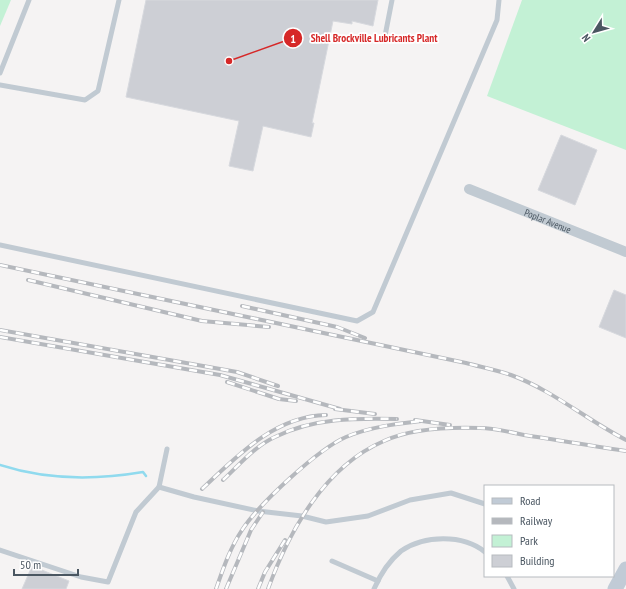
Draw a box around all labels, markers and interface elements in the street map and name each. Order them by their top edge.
north arrow [574,12,614,52]
callout: Shell Brockville Lubricants Plant [283,27,446,50]
text: 1 [290,31,296,46]
text: Shell Brockville Lubricants Plant [311,31,438,45]
text: N [579,31,593,45]
street label: Poplar Avenue [522,206,573,236]
legend [484,485,614,577]
text: Road [520,493,540,508]
text: Railway [520,513,553,528]
text: Park [520,533,538,548]
scale bar [14,551,78,577]
text: Building [520,553,555,568]
text: 50 m [20,557,41,572]

